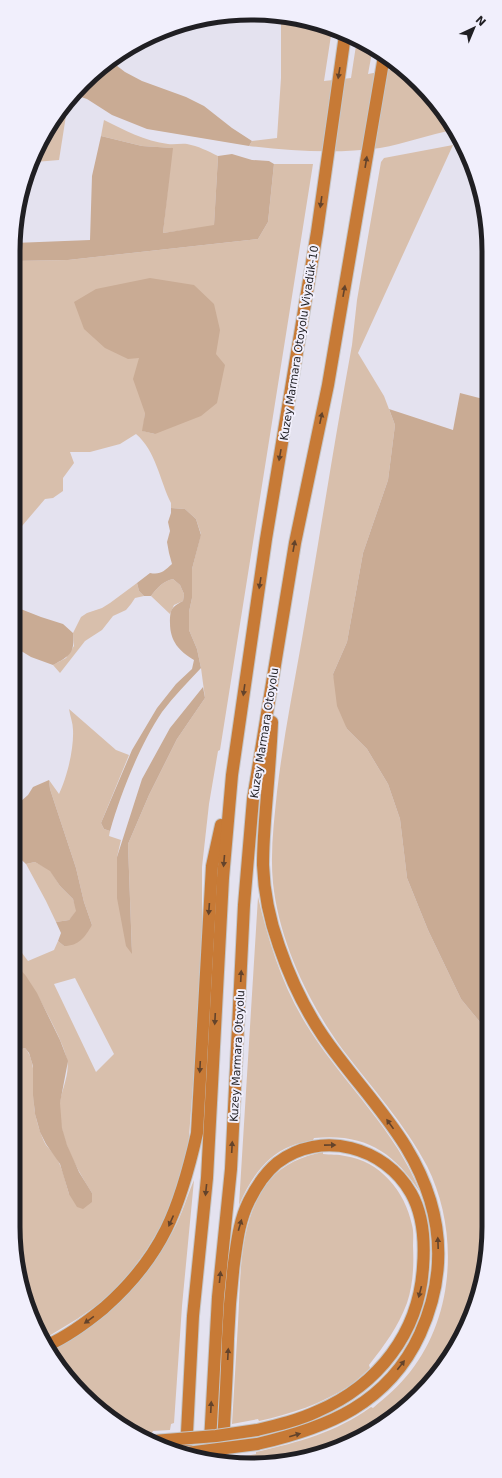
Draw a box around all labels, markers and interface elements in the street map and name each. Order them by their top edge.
north arrow [454,8,494,48]
text: N [473,13,488,29]
one-way arrow [336,67,342,79]
one-way arrow [363,156,369,169]
one-way arrow [318,196,324,208]
street label: Kuzey Marmara Otoyolu Viyadük-10 [278,245,321,442]
one-way arrow [342,285,348,297]
one-way arrow [318,412,324,425]
one-way arrow [277,449,283,461]
one-way arrow [291,540,297,552]
one-way arrow [257,577,263,589]
street label: Kuzey Marmara Otoyolu [248,667,281,799]
one-way arrow [241,684,247,696]
one-way arrow [221,855,228,867]
one-way arrow [206,903,213,915]
one-way arrow [237,970,244,982]
street label: Kuzey Marmara Otoyolu [228,990,247,1122]
one-way arrow [212,1013,218,1026]
one-way arrow [197,1061,204,1073]
one-way arrow [386,1119,394,1130]
one-way arrow [229,1140,235,1153]
one-way arrow [324,1142,337,1148]
one-way arrow [203,1184,209,1196]
one-way arrow [168,1215,174,1227]
one-way arrow [237,1219,243,1231]
one-way arrow [435,1236,441,1249]
one-way arrow [217,1271,224,1283]
one-way arrow [417,1285,423,1298]
one-way arrow [84,1316,94,1324]
one-way arrow [224,1348,231,1360]
one-way arrow [397,1359,406,1370]
one-way arrow [208,1401,215,1413]
one-way arrow [289,1432,301,1438]

